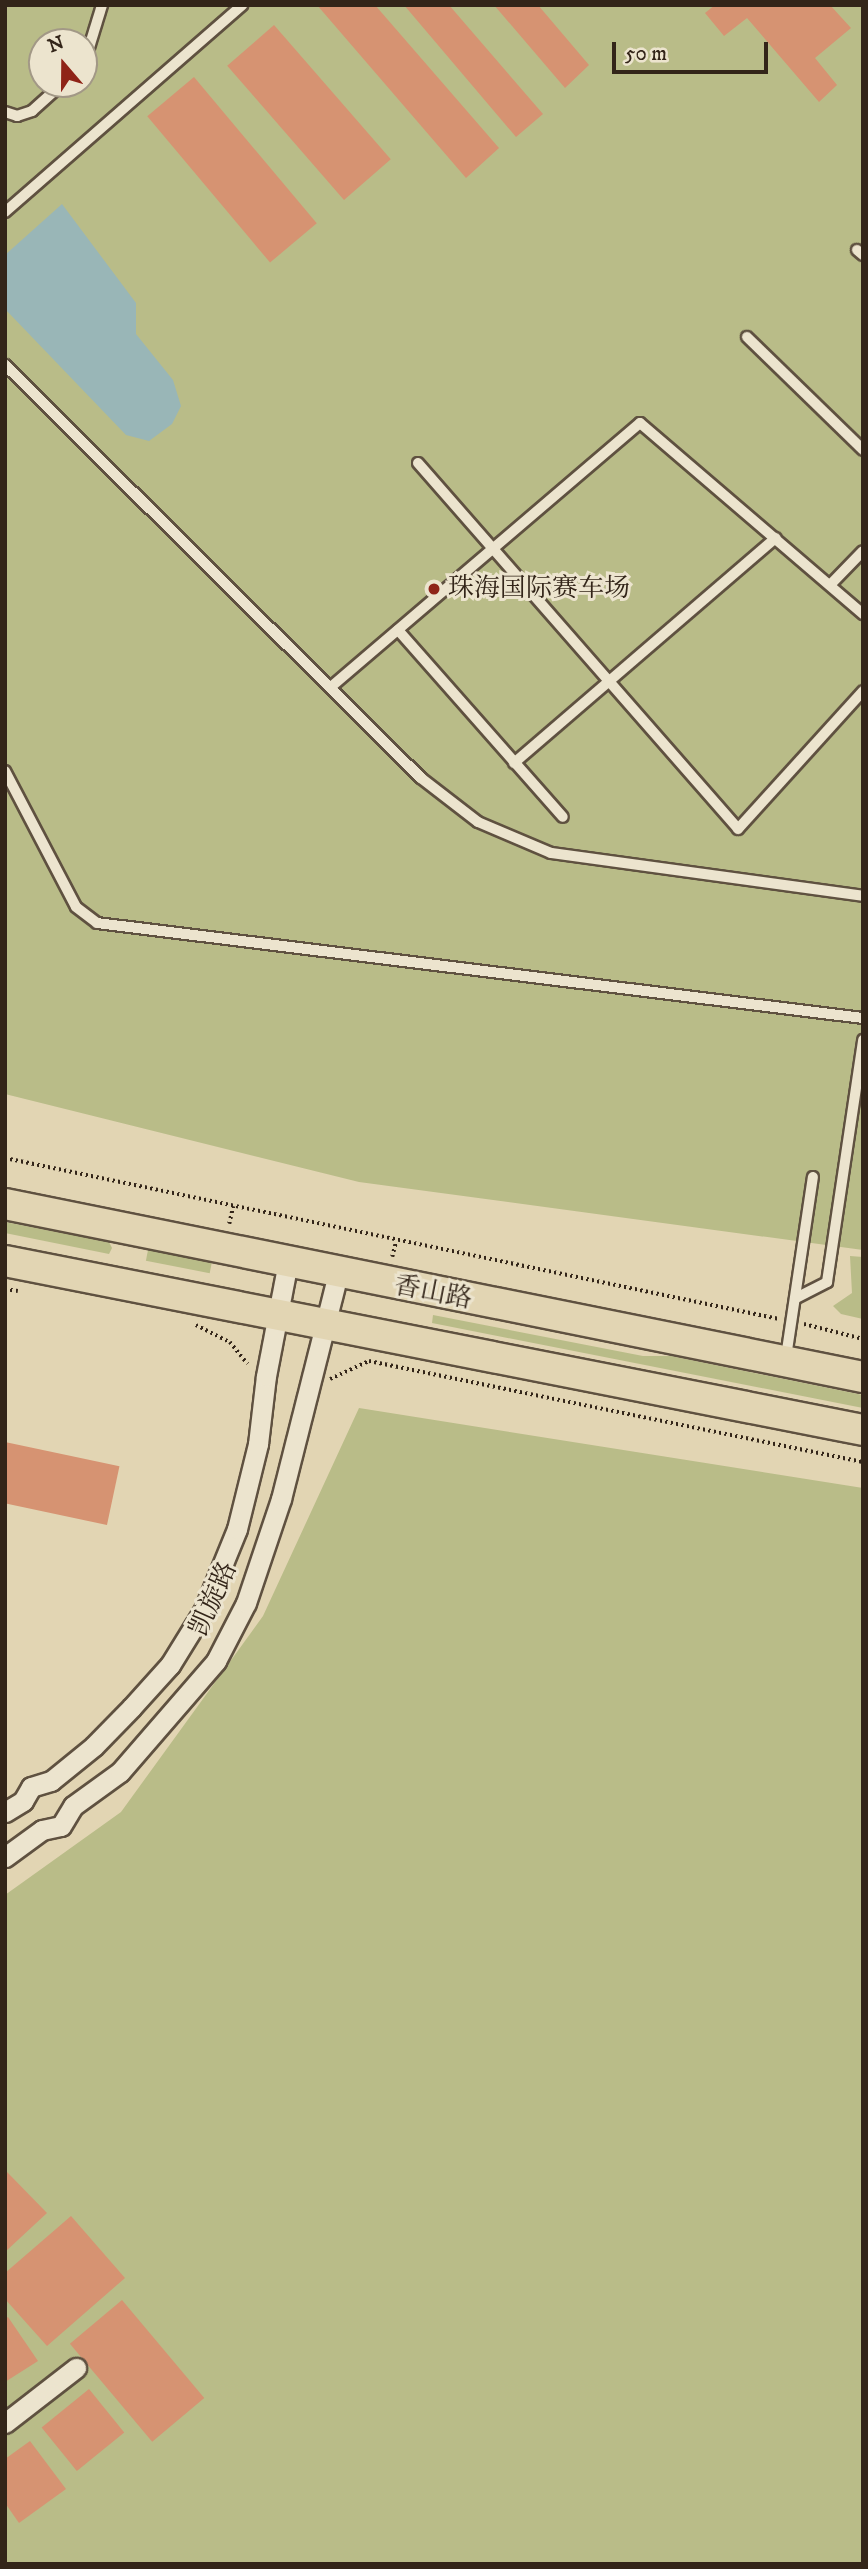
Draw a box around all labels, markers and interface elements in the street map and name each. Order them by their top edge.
north arrow [28,28,98,98]
scale bar [616,28,772,72]
text: N [45,31,68,58]
text: 50 m [625,41,667,67]
place label: 珠海国际赛车场 [448,573,630,605]
marker: 珠海国际赛车场 [426,581,442,597]
street label: 香山路 [392,1270,474,1316]
street label: 凯旋路 [184,1557,244,1641]

